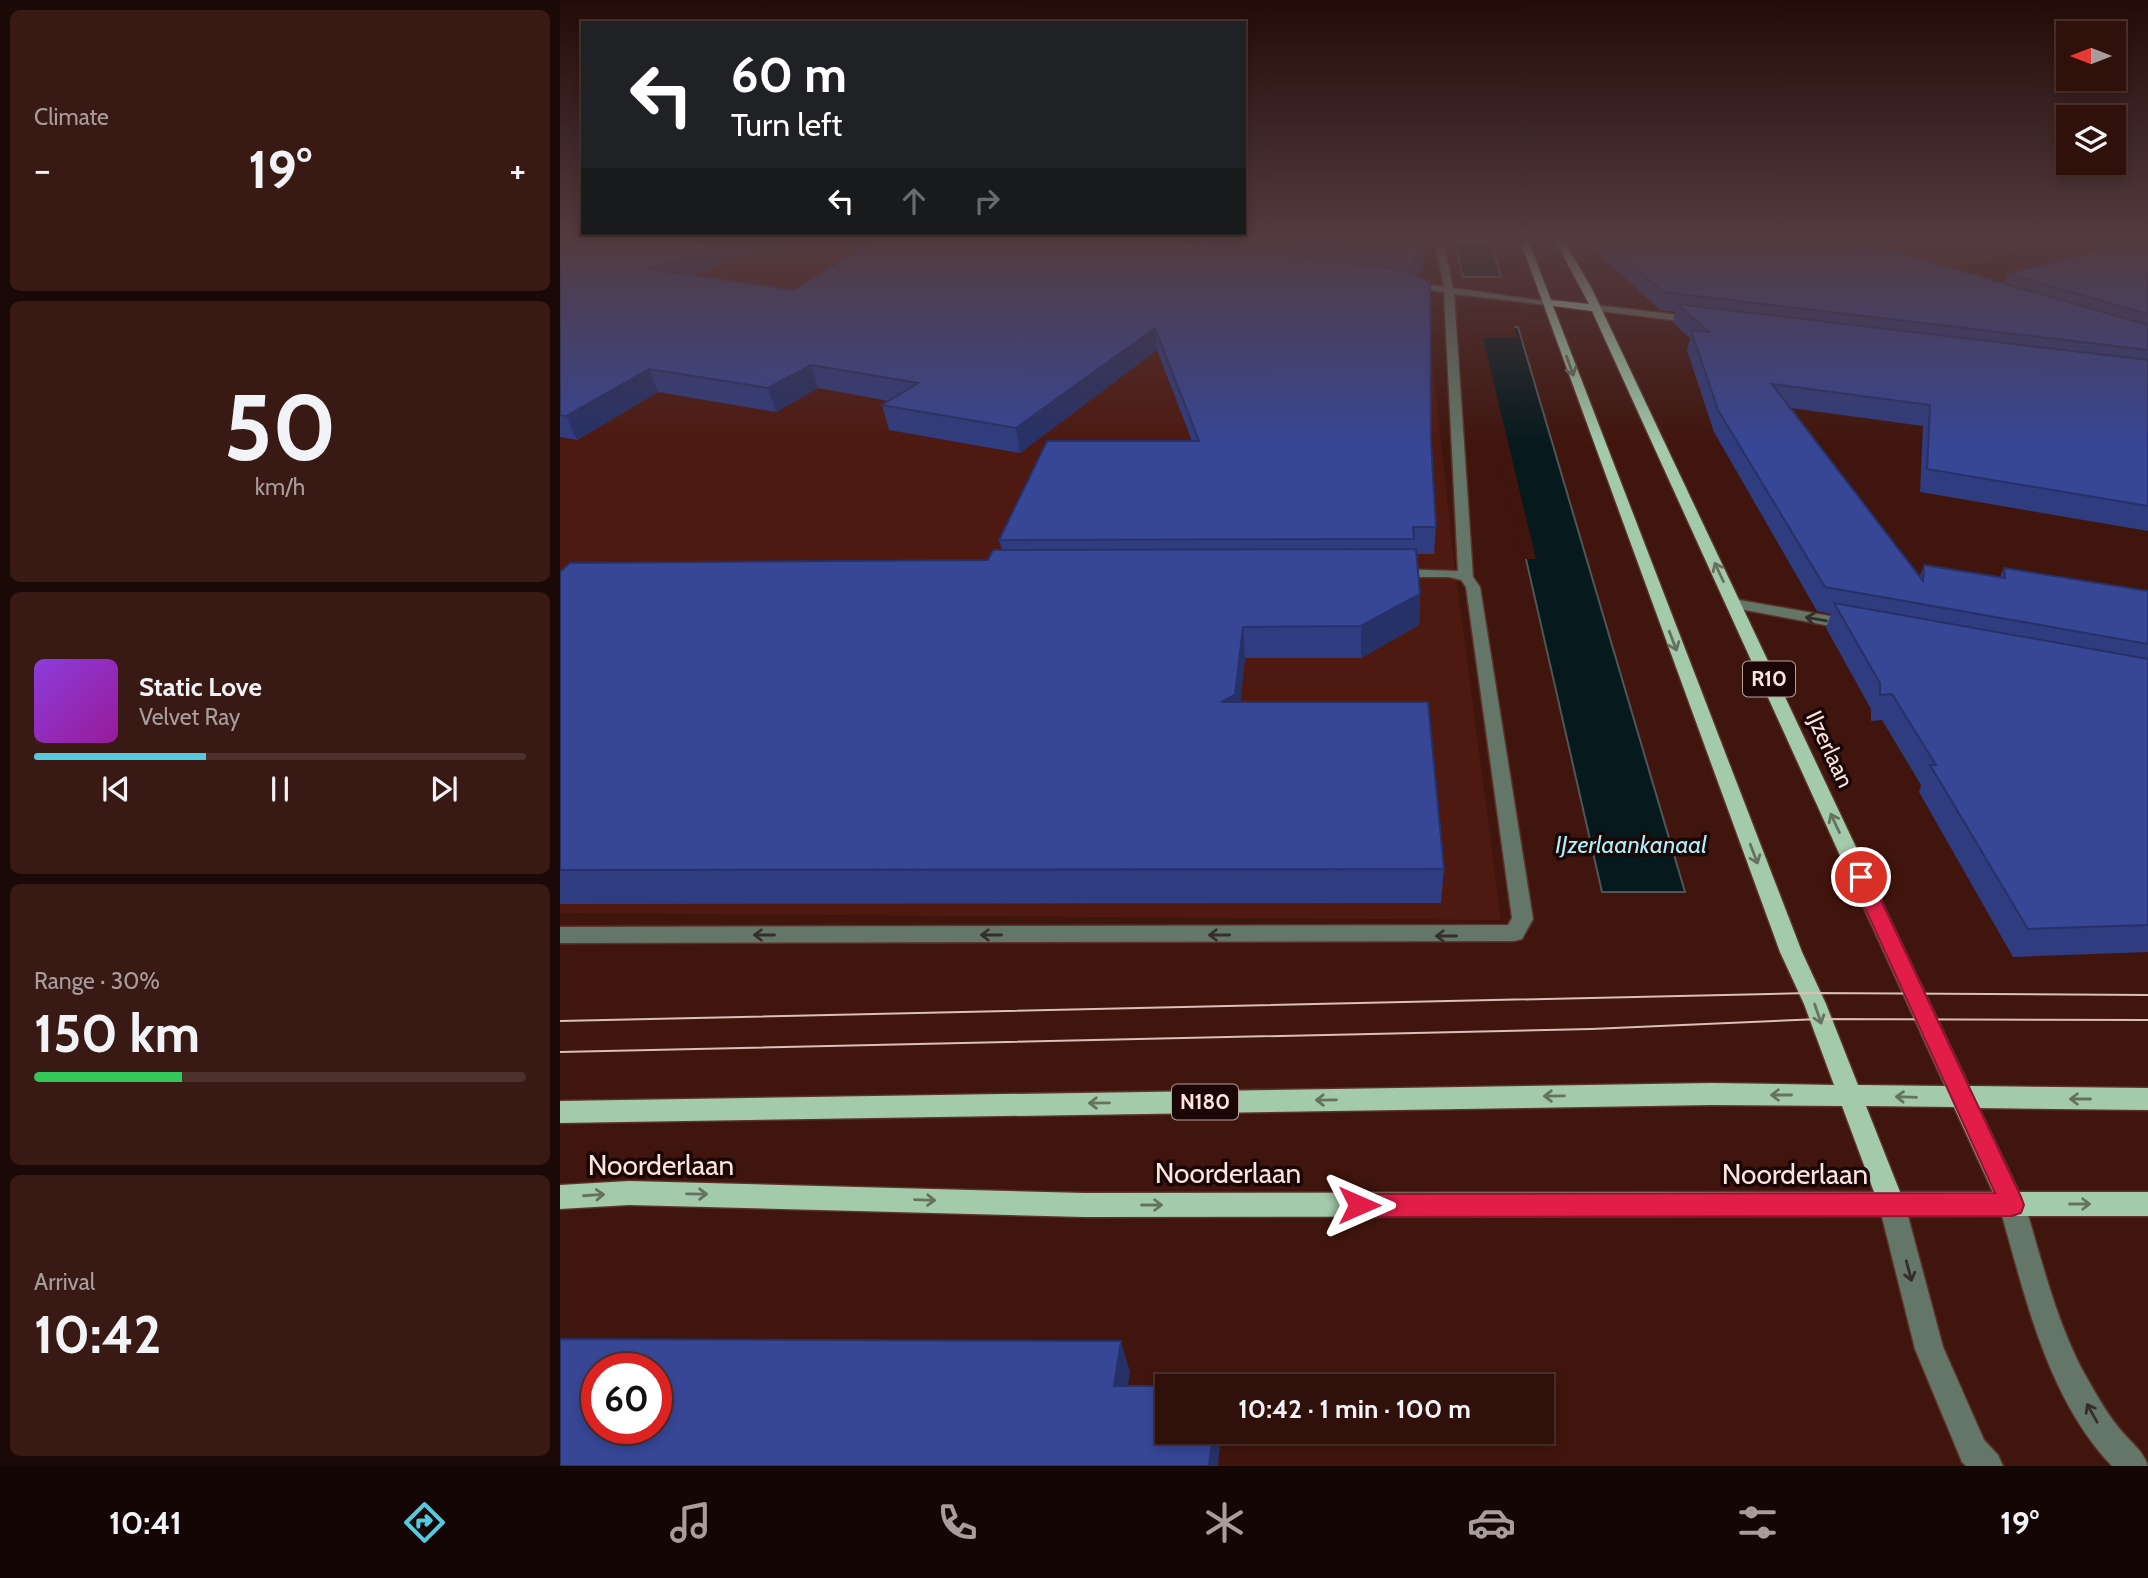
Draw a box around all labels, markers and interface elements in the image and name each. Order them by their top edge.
north arrow [2056,21,2126,91]
map controls [2056,21,2126,175]
text: 60 m [731,45,847,104]
icon: left [616,49,707,140]
text: Climate [34,103,109,131]
text: Turn left [731,105,842,144]
button: layers [2056,105,2126,175]
text: 19° [248,138,312,201]
text: − [34,146,51,193]
text: + [509,146,526,193]
icon: left [822,182,860,220]
icon: ahead [895,182,933,220]
icon: right [968,182,1006,220]
one-way arrow [1565,354,1577,376]
text: 50 [223,372,337,483]
text: km/h [255,473,305,501]
one-way arrow [1712,562,1725,583]
one-way arrow [1805,612,1828,625]
one-way arrow [1668,630,1680,652]
road number: R10 [1743,662,1795,696]
text: Static Love [139,671,262,703]
text: Velvet Ray [139,703,240,731]
street label: IJzerlaan [1800,706,1860,792]
icon: previous [97,770,135,808]
icon: pause [261,770,299,808]
icon: next [425,770,463,808]
one-way arrow [1828,813,1842,834]
water label: IJzerlaankanaal [1555,830,1707,859]
one-way arrow [1748,842,1761,864]
pin [1831,847,1891,907]
icon: arrive [1842,858,1880,896]
one-way arrow [752,928,775,942]
one-way arrow [980,928,1003,942]
one-way arrow [1207,928,1230,942]
one-way arrow [1435,929,1458,943]
text: Range · 30% [34,967,160,995]
text: 150 km [34,1002,200,1065]
one-way arrow [1813,1003,1825,1025]
road number: N180 [1172,1084,1238,1120]
one-way arrow [1770,1088,1793,1101]
one-way arrow [1543,1090,1566,1103]
one-way arrow [1895,1090,1918,1103]
one-way arrow [2068,1092,2091,1106]
one-way arrow [1315,1093,1338,1107]
one-way arrow [1088,1097,1111,1110]
street label: Noorderlaan [588,1148,734,1182]
street label: Noorderlaan [1155,1156,1301,1190]
street label: Noorderlaan [1722,1157,1868,1191]
position arrow [1322,1168,1396,1242]
one-way arrow [583,1188,605,1201]
one-way arrow [685,1188,708,1201]
one-way arrow [913,1194,936,1207]
one-way arrow [2068,1197,2091,1211]
one-way arrow [1141,1198,1164,1212]
one-way arrow [1903,1260,1916,1282]
text: Arrival [34,1268,95,1296]
text: 10:42 [34,1303,161,1366]
speed limit sign: 60 [581,1353,672,1444]
text: 10:42 · 1 min · 100 m [1238,1393,1471,1425]
one-way arrow [2085,1403,2098,1424]
icon: directions [400,1498,449,1547]
icon: music [666,1498,715,1547]
icon: phone [933,1498,982,1547]
icon: climate [1200,1498,1249,1547]
icon: car [1467,1498,1516,1547]
icon: filters [1733,1498,1782,1547]
text: 10:41 [109,1503,182,1542]
text: 19° [2000,1503,2039,1542]

